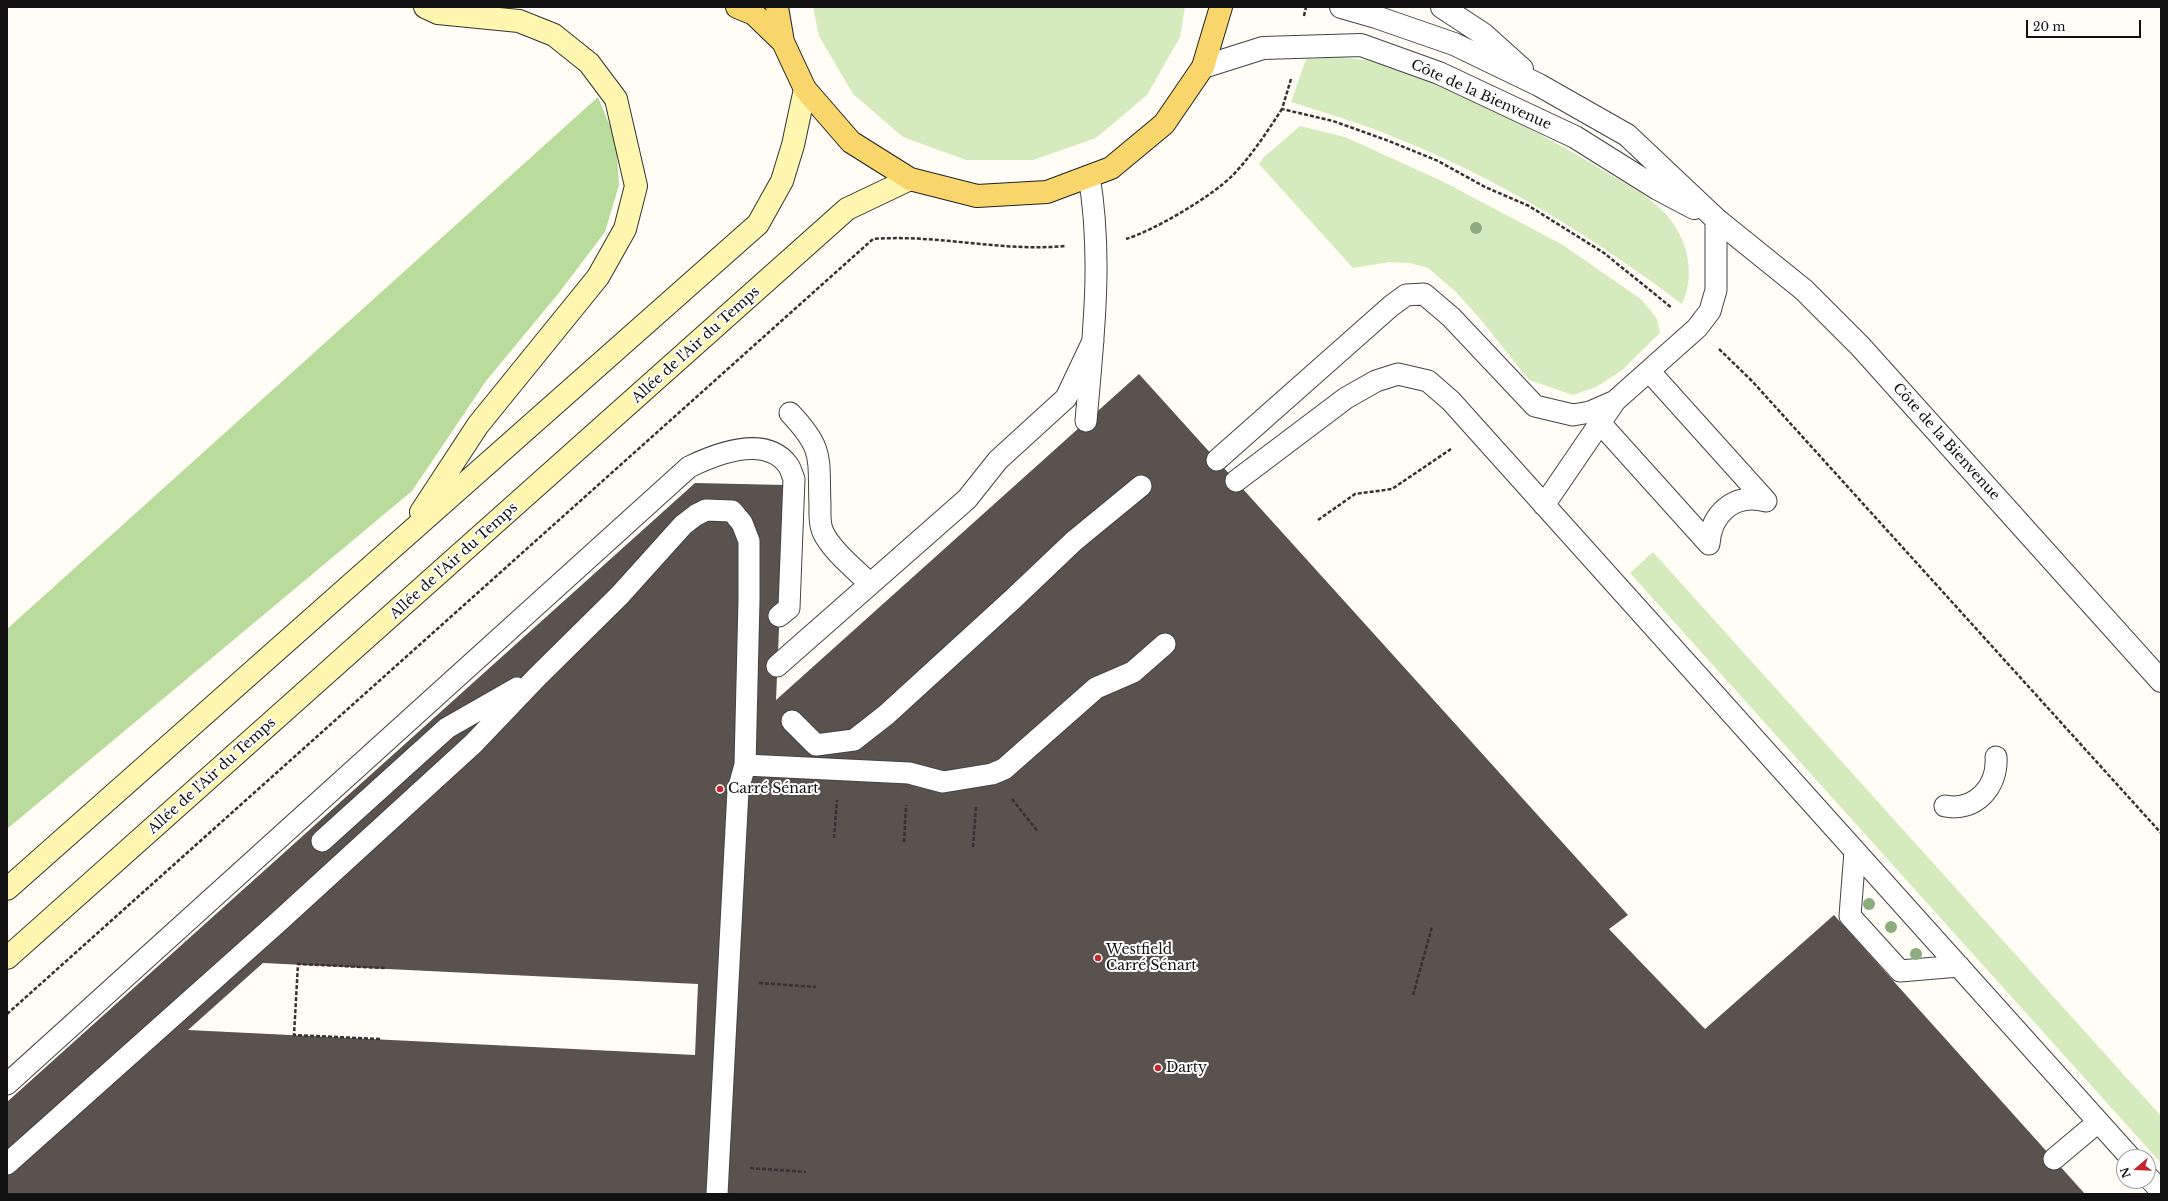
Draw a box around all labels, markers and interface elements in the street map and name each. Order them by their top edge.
scale bar [2028,12,2143,38]
text: 20 m [2033,19,2065,34]
street label: Côte de la Bienvenue [1408,56,1554,134]
street label: Allée de l'Air du Temps [629,283,763,407]
street label: Côte de la Bienvenue [1889,380,2003,504]
street label: Allée de l'Air du Temps [387,499,521,623]
street label: Allée de l'Air du Temps [145,714,279,838]
place label: Carré Sénart [728,781,819,797]
marker: Carré Sénart [715,784,725,794]
place label: Westfield Carré Sénart [1106,942,1197,974]
marker: Westfield Carré Sénart [1093,953,1103,963]
place label: Darty [1166,1060,1207,1076]
marker: Darty [1153,1063,1163,1073]
north arrow [2116,1149,2156,1189]
text: N [2117,1165,2134,1180]

